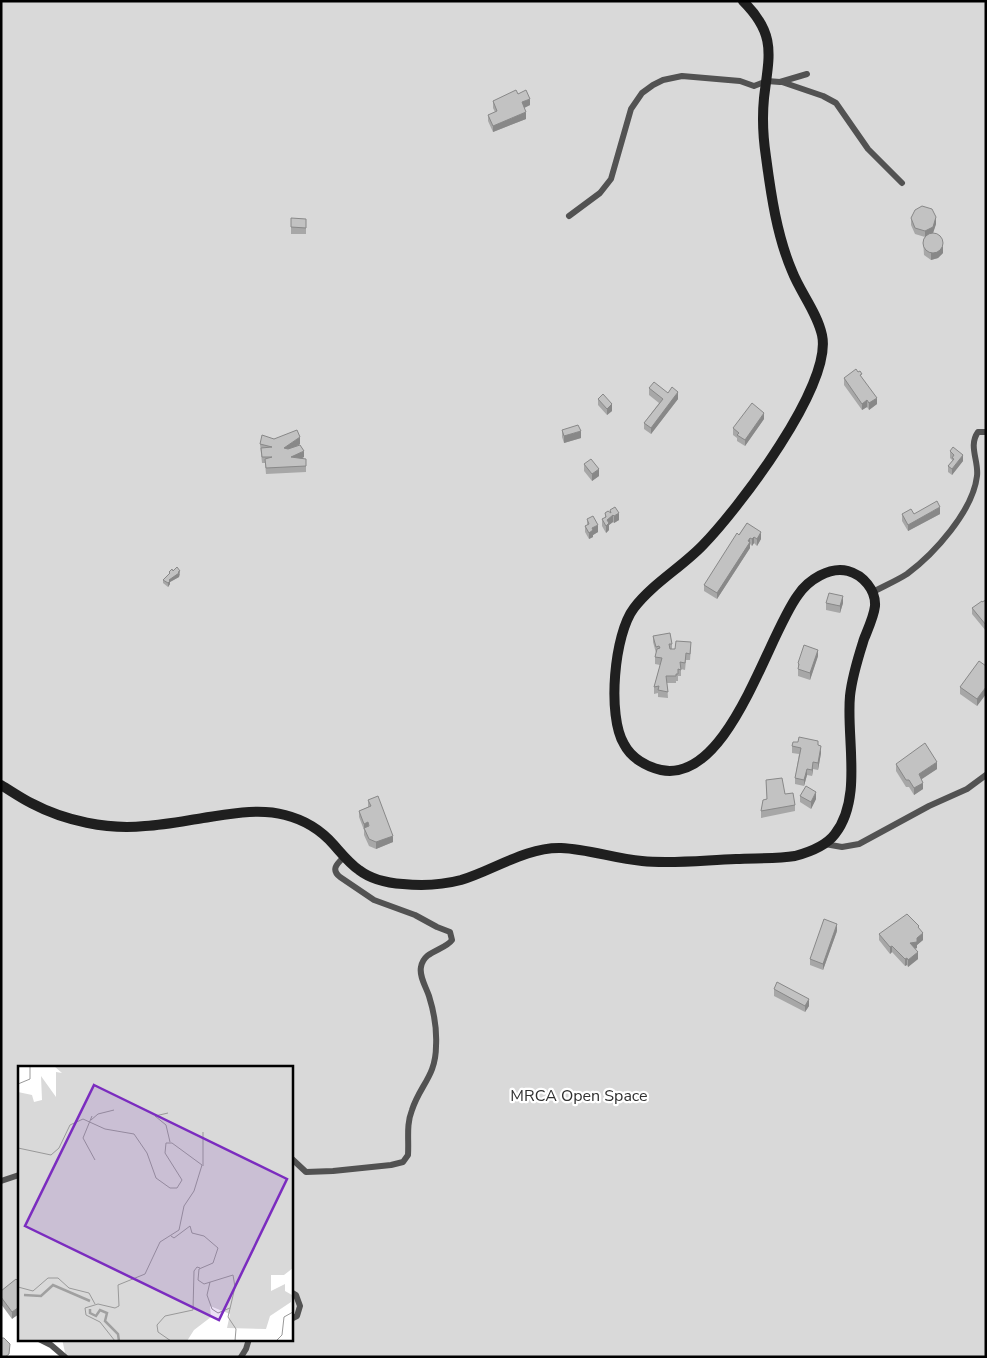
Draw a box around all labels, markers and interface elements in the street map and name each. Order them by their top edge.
inset map [18,1066,292,1340]
park label: MRCA Open Space [510,1085,648,1107]

